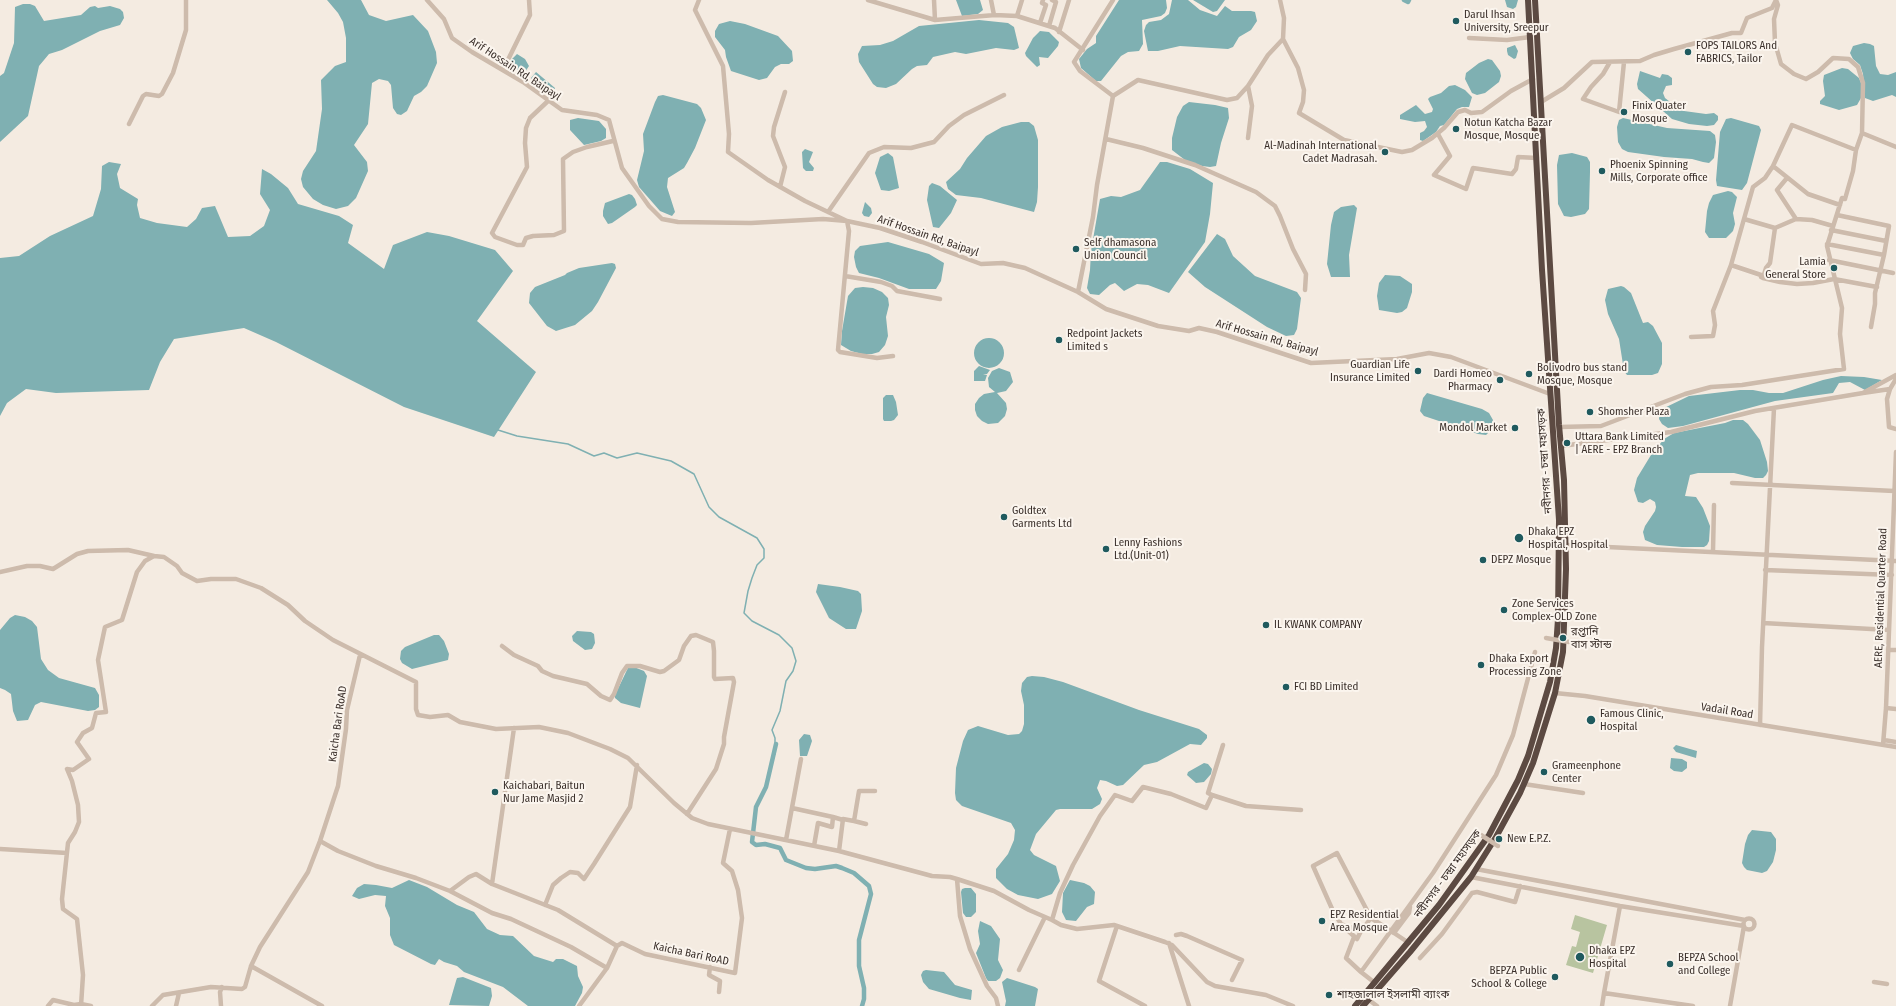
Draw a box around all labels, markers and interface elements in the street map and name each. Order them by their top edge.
place label: Darul Ihsan University, Sreepur [1464,8,1549,34]
marker: Darul Ihsan University, Sreepur [1451,16,1461,26]
street label: Arif Hossain Rd, Baipayl [467,35,563,103]
place label: FOPS TAILORS And FABRICS, Tailor [1696,39,1777,65]
marker: FOPS TAILORS And FABRICS, Tailor [1683,47,1693,57]
place label: Finix Quater Mosque [1632,99,1686,125]
marker: Finix Quater Mosque [1619,107,1629,117]
place label: Notun Katcha Bazar Mosque, Mosque [1464,116,1552,142]
marker: Notun Katcha Bazar Mosque, Mosque [1451,124,1461,134]
place label: Al-Madinah International Cadet Madrasah. [1264,139,1377,165]
marker: Al-Madinah International Cadet Madrasah. [1380,147,1390,157]
place label: Phoenix Spinning Mills, Corporate office [1610,158,1708,184]
marker: Phoenix Spinning Mills, Corporate office [1597,166,1607,176]
street label: Arif Hossain Rd, Baipayl [876,212,980,260]
place label: Self dhamasona Union Council [1084,236,1156,262]
marker: Self dhamasona Union Council [1071,244,1081,254]
place label: Lamia General Store [1765,255,1826,281]
marker: Lamia General Store [1829,263,1839,273]
street label: Arif Hossain Rd, Baipayl [1214,317,1320,359]
place label: Redpoint Jackets Limited s [1067,327,1142,353]
marker: Redpoint Jackets Limited s [1054,335,1064,345]
place label: Guardian Life Insurance Limited [1330,358,1410,384]
place label: Bolivodro bus stand Mosque, Mosque [1537,361,1627,387]
marker: Guardian Life Insurance Limited [1413,366,1423,376]
place label: Dardi Homeo Pharmacy [1433,367,1492,393]
marker: Bolivodro bus stand Mosque, Mosque [1524,369,1534,379]
marker: Dardi Homeo Pharmacy [1495,375,1505,385]
place label: Shomsher Plaza [1598,405,1669,419]
marker: Shomsher Plaza [1585,407,1595,417]
street label: নবীনগর - চন্দ্রা মহাসড়ক [1535,408,1555,514]
place label: Mondol Market [1439,421,1507,435]
marker: Mondol Market [1510,423,1520,433]
place label: Uttara Bank Limited | AERE - EPZ Branch [1575,430,1664,456]
marker: Uttara Bank Limited | AERE - EPZ Branch [1562,438,1572,448]
place label: Goldtex Garments Ltd [1012,504,1072,530]
marker: Goldtex Garments Ltd [999,512,1009,522]
place label: Dhaka EPZ Hospital, Hospital [1528,525,1608,551]
street label: AERE, Residential Quarter Road [1872,528,1890,668]
marker: Dhaka EPZ Hospital, Hospital [1513,532,1525,544]
place label: Lenny Fashions Ltd.(Unit-01) [1114,536,1182,562]
marker: Lenny Fashions Ltd.(Unit-01) [1101,544,1111,554]
place label: DEPZ Mosque [1491,553,1551,567]
marker: DEPZ Mosque [1478,555,1488,565]
place label: Zone Services Complex-OLD Zone [1512,597,1597,623]
marker: Zone Services Complex-OLD Zone [1499,605,1509,615]
place label: IL KWANK COMPANY [1274,618,1362,632]
marker: IL KWANK COMPANY [1261,620,1271,630]
place label: রপ্তানি বাস স্টান্ড [1571,625,1612,651]
marker: রপ্তানি বাস স্টান্ড [1558,633,1568,643]
place label: Dhaka Export Processing Zone [1489,652,1561,678]
marker: Dhaka Export Processing Zone [1476,660,1486,670]
place label: FCI BD Limited [1294,680,1358,694]
marker: FCI BD Limited [1281,682,1291,692]
street label: Kaicha Bari RoAD [326,685,350,763]
street label: Vadail Road [1700,700,1754,722]
place label: Famous Clinic, Hospital [1600,707,1664,733]
marker: Famous Clinic, Hospital [1585,714,1597,726]
place label: Grameenphone Center [1552,759,1621,785]
marker: Grameenphone Center [1539,767,1549,777]
place label: Kaichabari, Baitun Nur Jame Masjid 2 [503,779,585,805]
marker: Kaichabari, Baitun Nur Jame Masjid 2 [490,787,500,797]
street label: নবীনগর - চন্দ্রা মহাসড়ক [1412,827,1484,921]
place label: New E.P.Z. [1507,832,1551,846]
marker: New E.P.Z. [1494,834,1504,844]
place label: EPZ Residential Area Mosque [1330,908,1399,934]
marker: EPZ Residential Area Mosque [1317,916,1327,926]
street label: Kaicha Bari RoAD [652,940,730,968]
place label: Dhaka EPZ Hospital [1589,944,1635,970]
marker: Dhaka EPZ Hospital [1574,951,1586,963]
place label: BEPZA School and College [1678,951,1739,977]
marker: BEPZA School and College [1665,959,1675,969]
place label: BEPZA Public School & College [1471,964,1547,990]
marker: BEPZA Public School & College [1550,972,1560,982]
place label: শাহজালাল ইসলামী ব্যাংক [1337,988,1449,1002]
marker: শাহজালাল ইসলামী ব্যাংক [1324,990,1334,1000]

